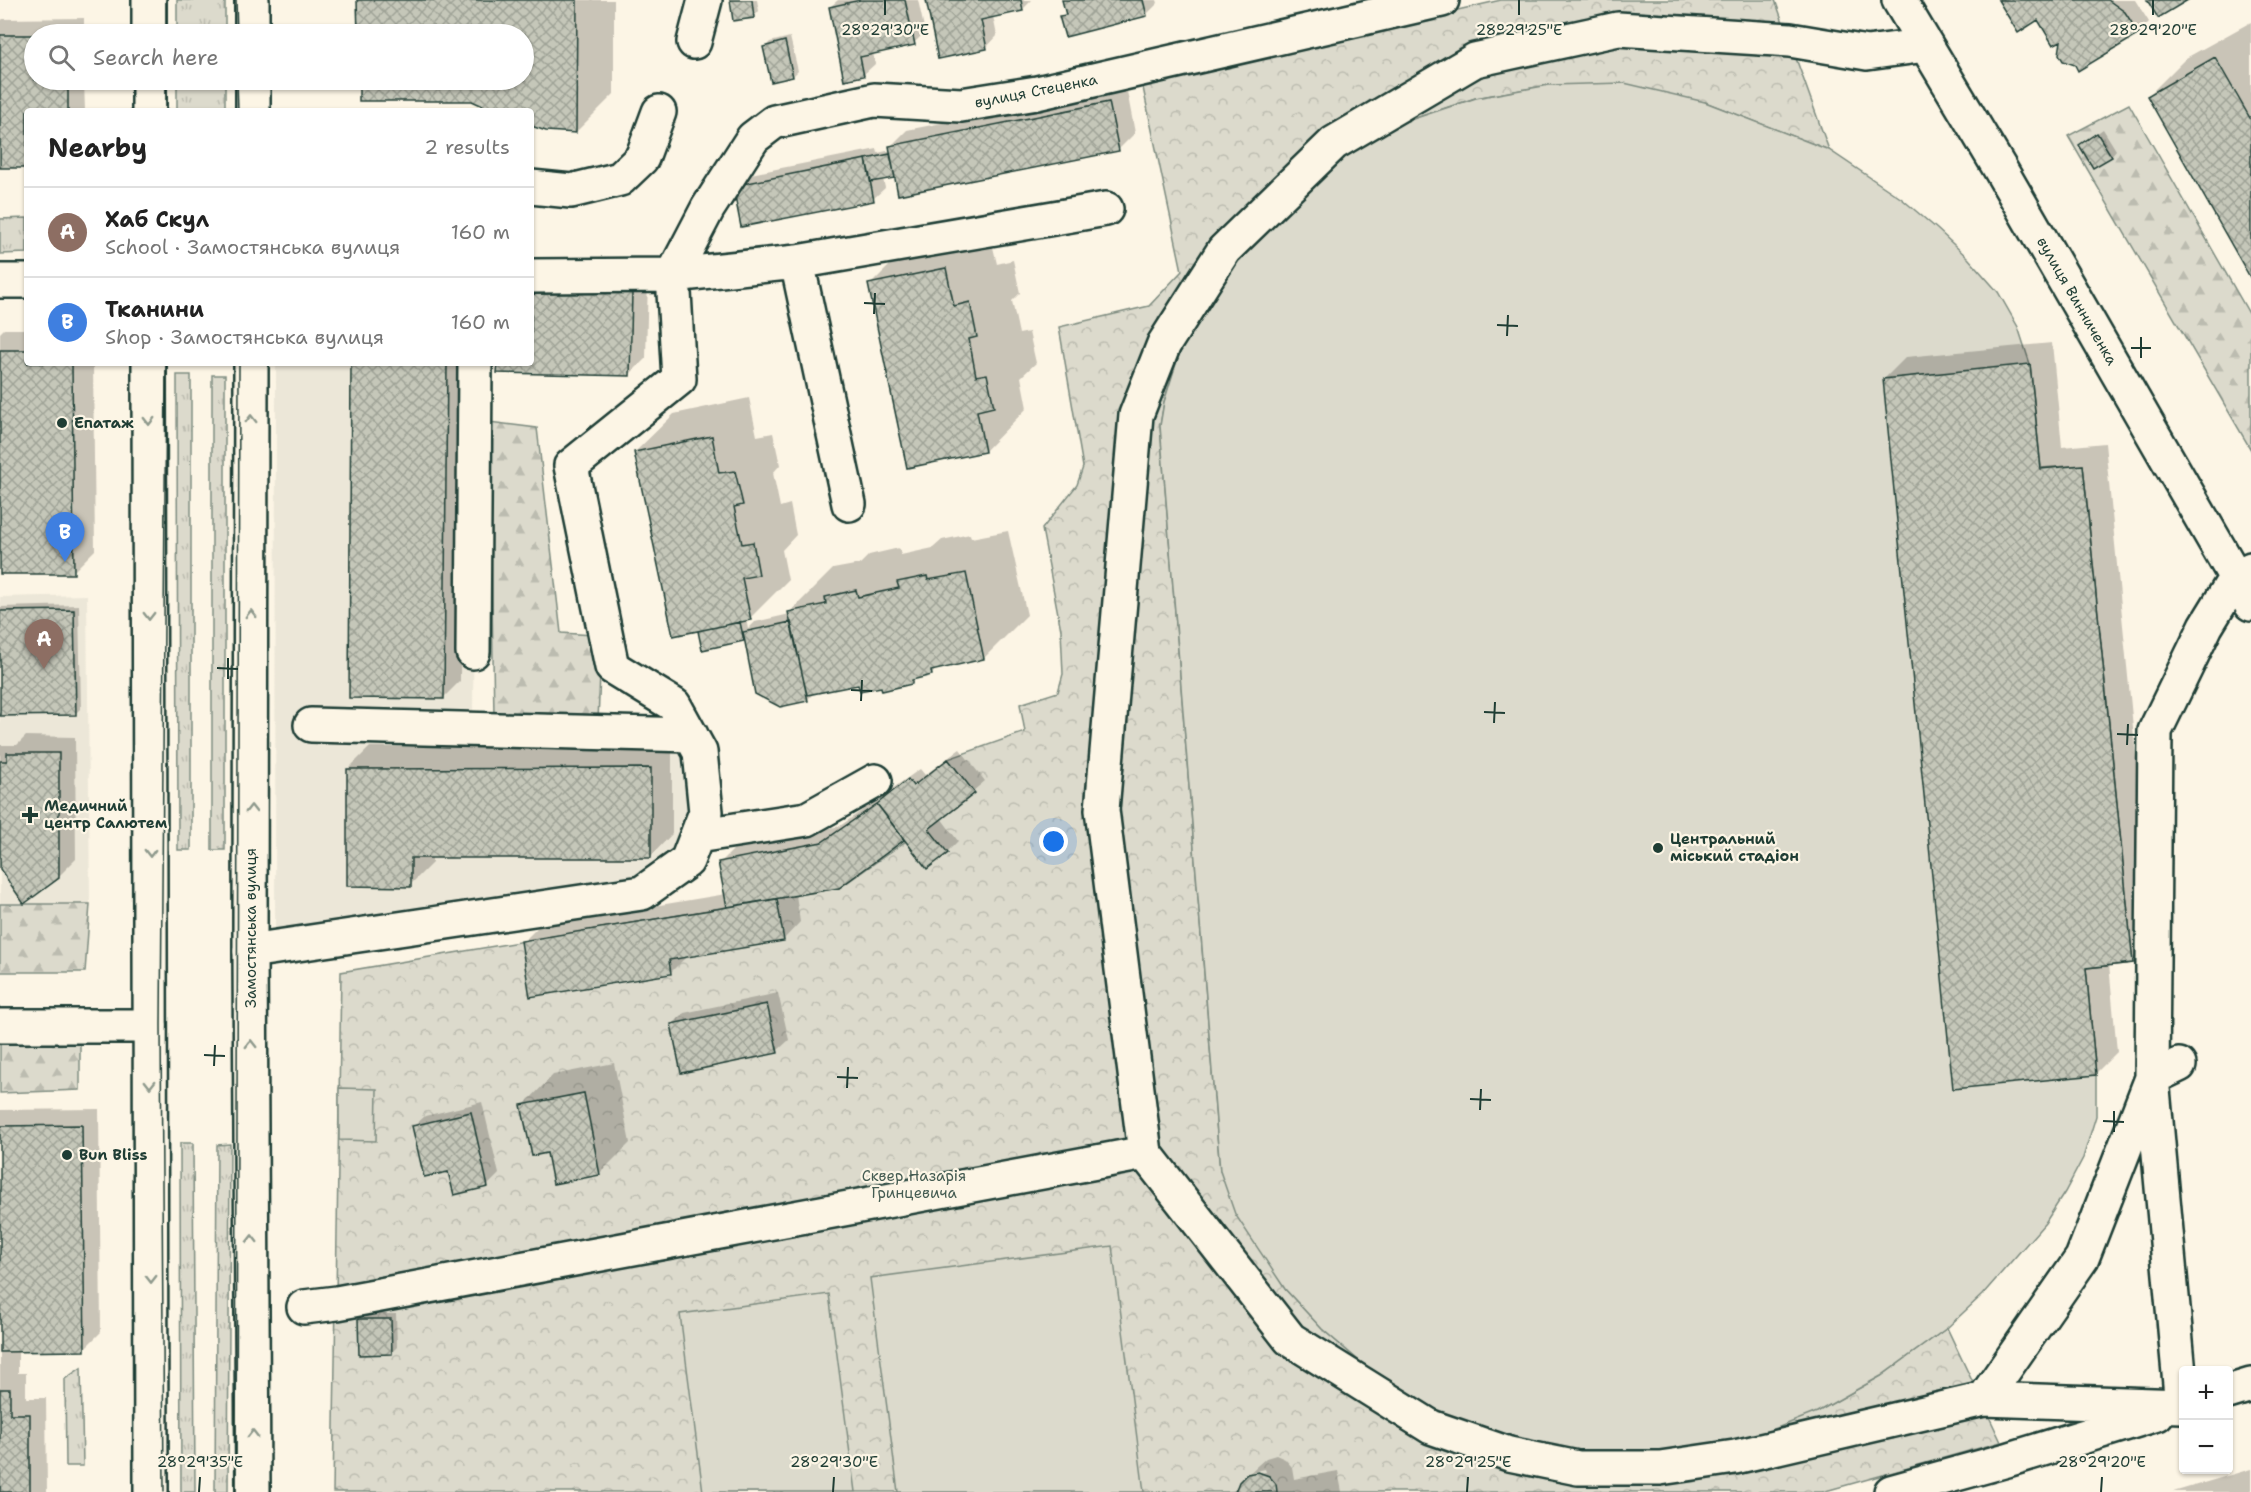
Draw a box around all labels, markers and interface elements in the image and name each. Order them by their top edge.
text: 28°29'30"E [841,20,929,40]
text: 28°29'25"E [1476,20,1562,40]
text: 28°29'20"E [2109,20,2197,40]
search box [24,24,534,90]
icon: search [45,41,78,74]
text: Search here [93,43,219,72]
street label: вулиця Стеценка [973,69,1100,113]
text: Nearby [48,130,147,165]
text: 2 results [424,134,510,160]
text: Хаб Скул [105,205,209,234]
text: A [60,219,75,245]
text: 160 m [451,219,510,245]
street label: вулиця Винниченка [2032,233,2122,369]
text: School · Замостянська вулиця [105,234,400,260]
text: Тканини [105,295,204,324]
text: B [61,309,74,335]
text: 160 m [451,309,510,335]
text: Shop · Замостянська вулиця [105,324,384,350]
place label: Епатаж [74,413,134,433]
one-way arrow [245,414,257,423]
marker: Епатаж [55,416,69,430]
one-way arrow [143,417,155,426]
pin: B [46,512,84,562]
one-way arrow [245,609,257,618]
one-way arrow [143,612,155,621]
pin: A [24,620,63,669]
place label: Медичний центр Салютем [44,796,168,833]
one-way arrow [245,804,257,813]
marker: Медичний центр Салютем [21,806,39,824]
your location [1039,827,1068,856]
place label: Центральний міський стадіон [1670,829,1799,866]
marker: Центральний міський стадіон [1651,841,1665,855]
street label: Замостянська вулиця [241,848,261,1008]
one-way arrow [144,849,156,858]
one-way arrow [245,1039,257,1048]
one-way arrow [144,1080,156,1089]
place label: Bun Bliss [79,1145,148,1165]
marker: Bun Bliss [60,1148,74,1162]
park label: Сквер Назарія Гринцевича [862,1166,966,1203]
one-way arrow [246,1234,258,1243]
one-way arrow [145,1275,157,1284]
map controls [2179,1366,2233,1474]
button: + [2179,1366,2233,1420]
button: − [2179,1420,2233,1474]
one-way arrow [247,1429,259,1438]
text: 28°29'35"E [157,1452,243,1472]
text: 28°29'30"E [790,1452,878,1472]
text: 28°29'25"E [1425,1452,1511,1472]
text: 28°29'20"E [2058,1452,2146,1472]

